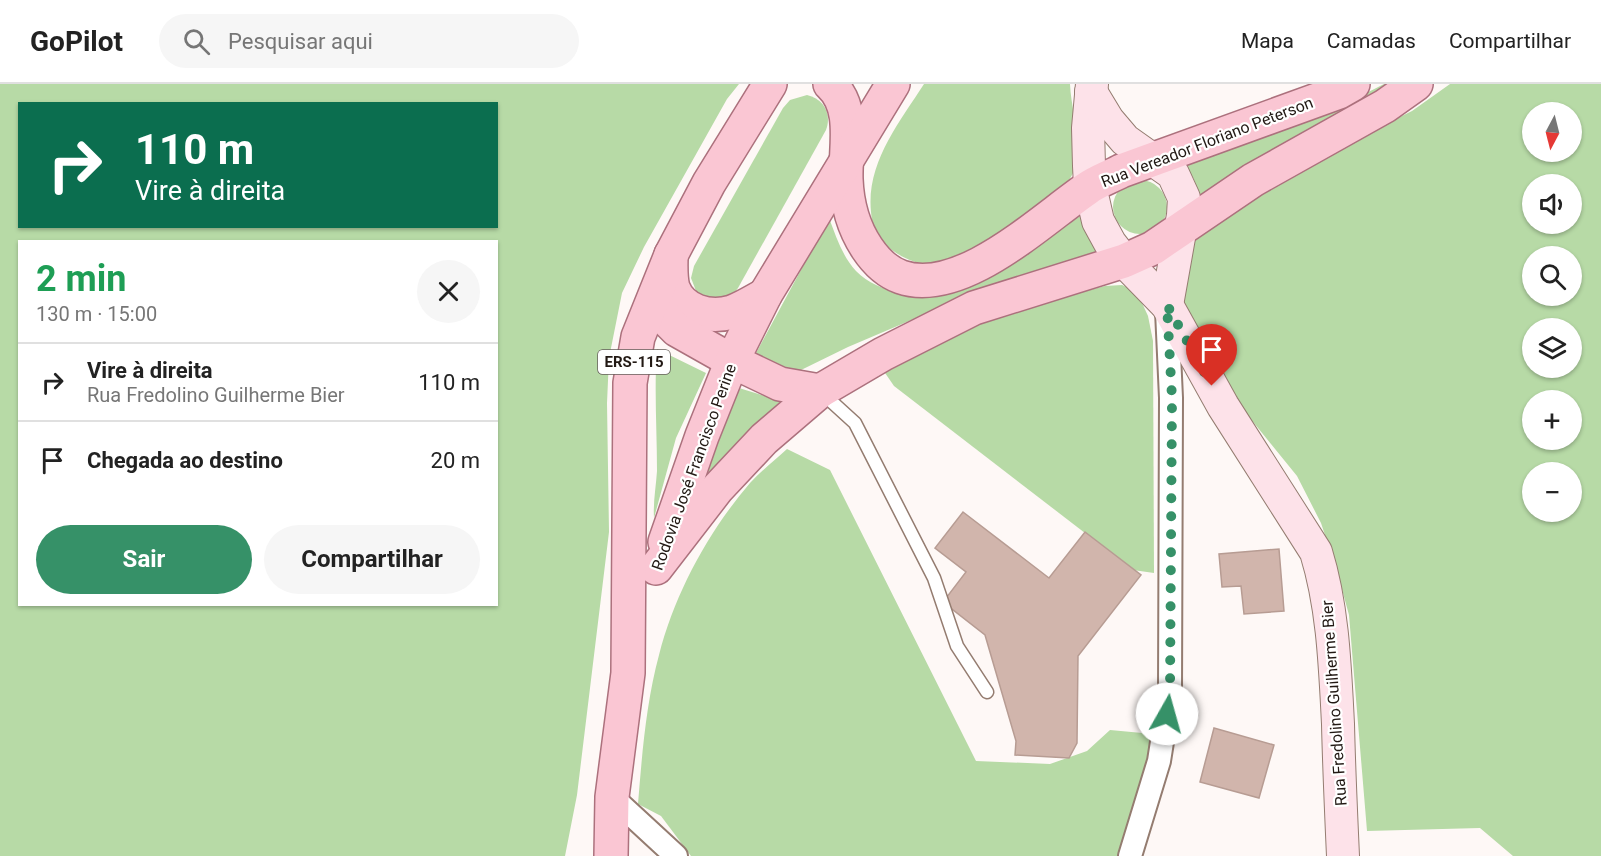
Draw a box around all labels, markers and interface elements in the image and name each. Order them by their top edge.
search box [159,14,579,68]
text: GoPilot [30,25,123,58]
icon: search [180,25,213,58]
text: Pesquisar aqui [228,29,373,54]
text: Mapa [1241,29,1294,53]
text: Camadas [1327,29,1416,53]
text: Compartilhar [1449,29,1571,53]
street label: Rua Vereador Floriano Peterson [1098,93,1316,191]
north arrow [1522,102,1582,162]
map controls [1522,102,1582,522]
text: 110 m [135,125,254,174]
icon: right [36,126,114,204]
button: sound [1522,174,1582,234]
text: Vire à direita [135,175,285,207]
button: search [1522,246,1582,306]
text: 2 min [36,258,127,300]
button: close [417,260,480,323]
text: 130 m · 15:00 [36,302,157,326]
button: layers [1522,318,1582,378]
pin [1186,324,1237,386]
icon: arrive [1195,333,1228,366]
road number: ERS-115 [598,350,670,374]
text: Vire à direita [87,358,213,383]
street label: Rodovia José Francisco Perine [648,361,740,573]
icon: right [36,366,69,399]
text: 110 m [418,370,480,395]
text: Rua Fredolino Guilherme Bier [87,383,345,407]
button: + [1522,390,1582,450]
icon: arrive [36,444,69,477]
text: Chegada ao destino [87,448,283,473]
text: 20 m [431,448,480,473]
button: − [1522,462,1582,522]
button: Sair [36,525,252,594]
button: Compartilhar [264,525,480,594]
street label: Rua Fredolino Guilherme Bier [1317,599,1351,806]
position arrow [1135,682,1199,746]

